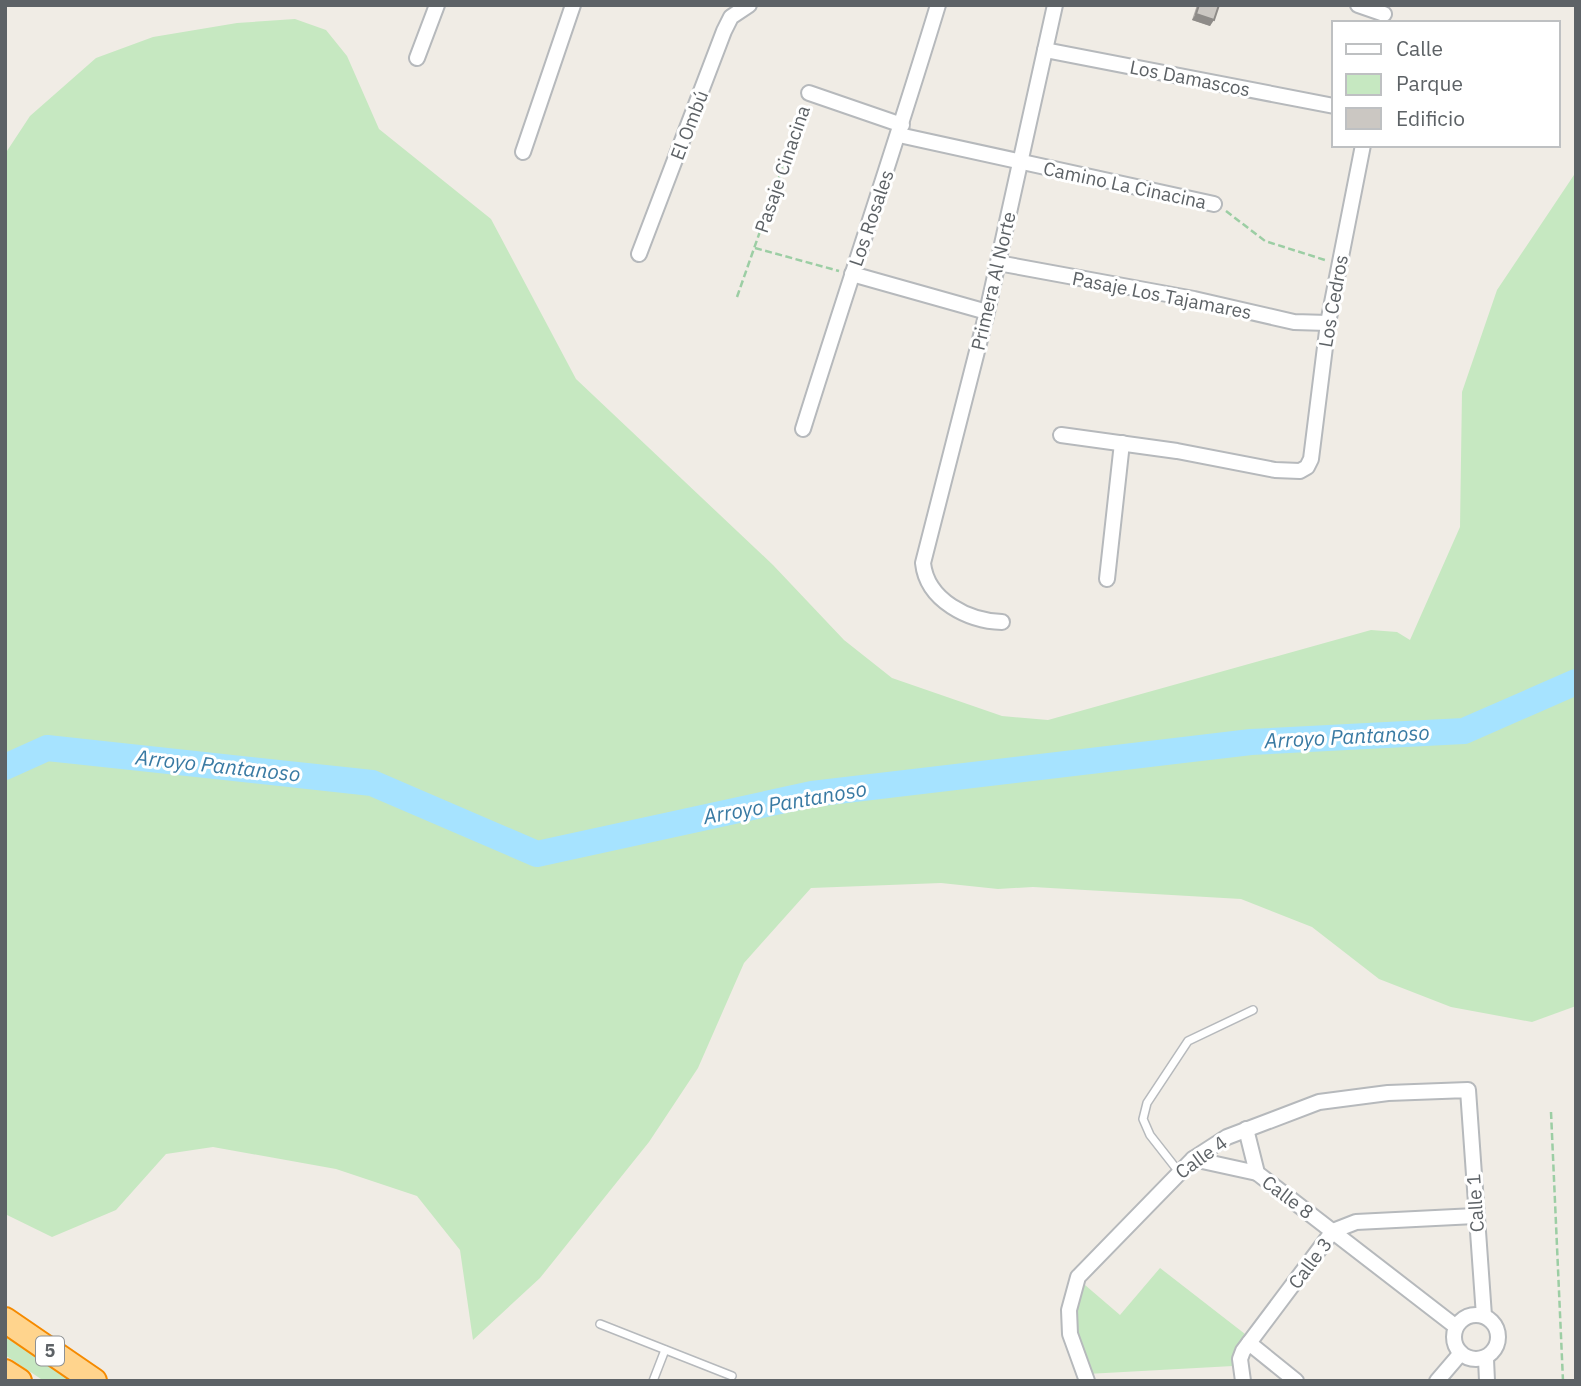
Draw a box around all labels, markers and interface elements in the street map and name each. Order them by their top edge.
legend [1332,21,1560,147]
text: Calle [1396,34,1443,62]
street label: Los Damascos [1128,55,1252,101]
text: Parque [1396,69,1463,97]
street label: El Ombú [665,87,713,163]
street label: Pasaje Cinacina [749,102,815,236]
text: Edificio [1396,104,1465,132]
street label: Camino La Cinacina [1041,156,1209,214]
street label: Los Rosales [843,167,899,269]
street label: Primera Al Norte [965,209,1021,353]
street label: Los Cedros [1313,253,1353,349]
street label: Pasaje Los Tajamares [1070,266,1254,324]
water label: Arroyo Pantanoso [1262,718,1430,754]
water label: Arroyo Pantanoso [133,742,302,788]
water label: Arroyo Pantanoso [700,774,869,830]
street label: Calle 4 [1170,1130,1232,1184]
street label: Calle 8 [1257,1170,1319,1224]
street label: Calle 1 [1461,1173,1489,1233]
street label: Calle 3 [1283,1232,1337,1294]
road number: 5 [36,1336,64,1366]

